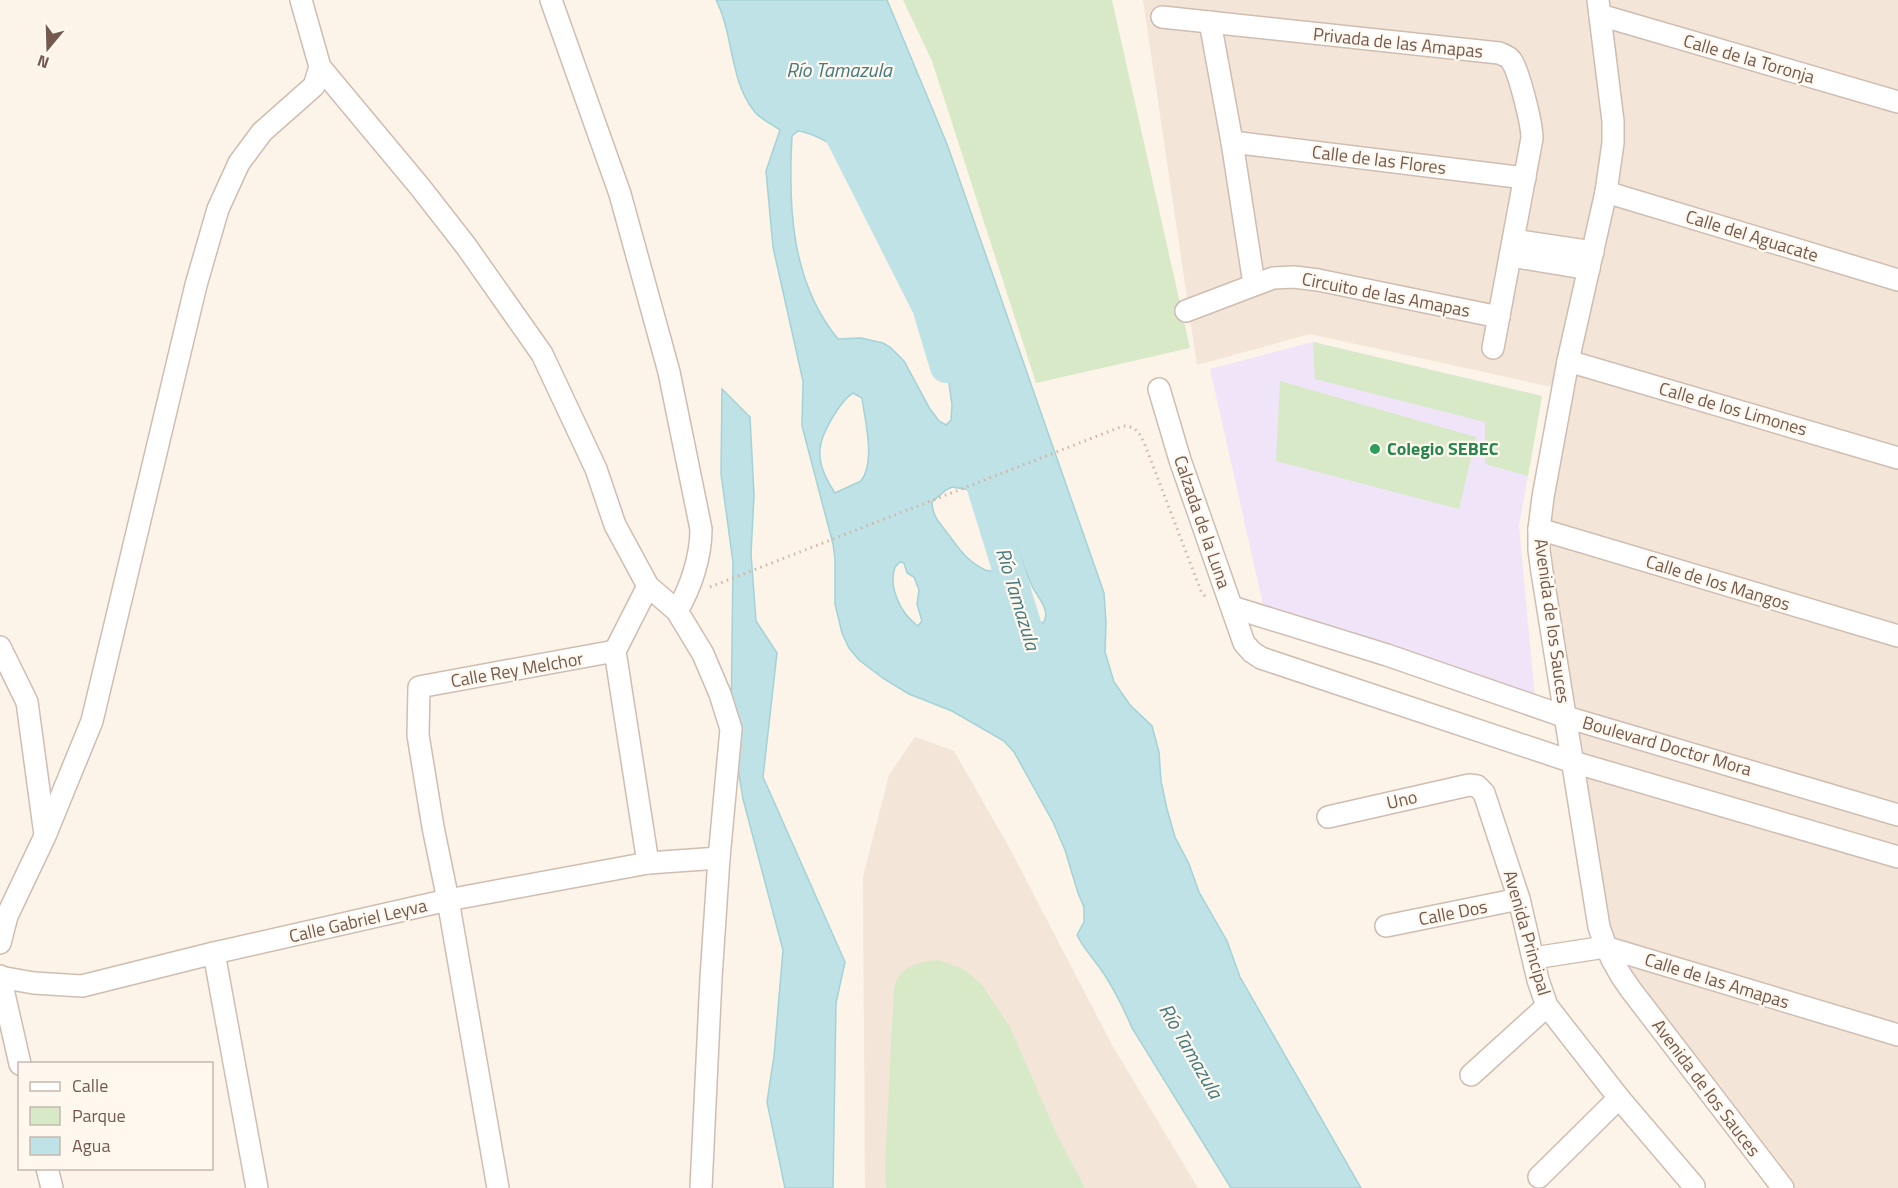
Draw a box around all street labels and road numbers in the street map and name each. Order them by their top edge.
street label: Privada de las Amapas [1312,20,1484,65]
street label: Calle de la Toronja [1680,27,1818,90]
street label: Calle de las Flores [1310,138,1448,181]
street label: Calle del Aguacate [1682,202,1822,269]
street label: Circuito de las Amapas [1300,265,1472,324]
street label: Calle de los Limones [1656,374,1810,443]
street label: Calzada de la Luna [1167,452,1238,592]
street label: Avenida de los Sauces [1528,537,1577,705]
street label: Calle de los Mangos [1643,548,1794,617]
street label: Calle Rey Melchor [448,645,585,694]
street label: Boulevard Doctor Mora [1579,708,1755,783]
street label: Uno [1384,783,1420,816]
street label: Avenida Principal [1497,867,1558,999]
street label: Calle Gabriel Leyva [286,892,430,950]
street label: Calle Dos [1416,893,1490,932]
street label: Calle de las Amapas [1642,946,1793,1015]
street label: Avenida de los Sauces [1646,1013,1767,1162]

